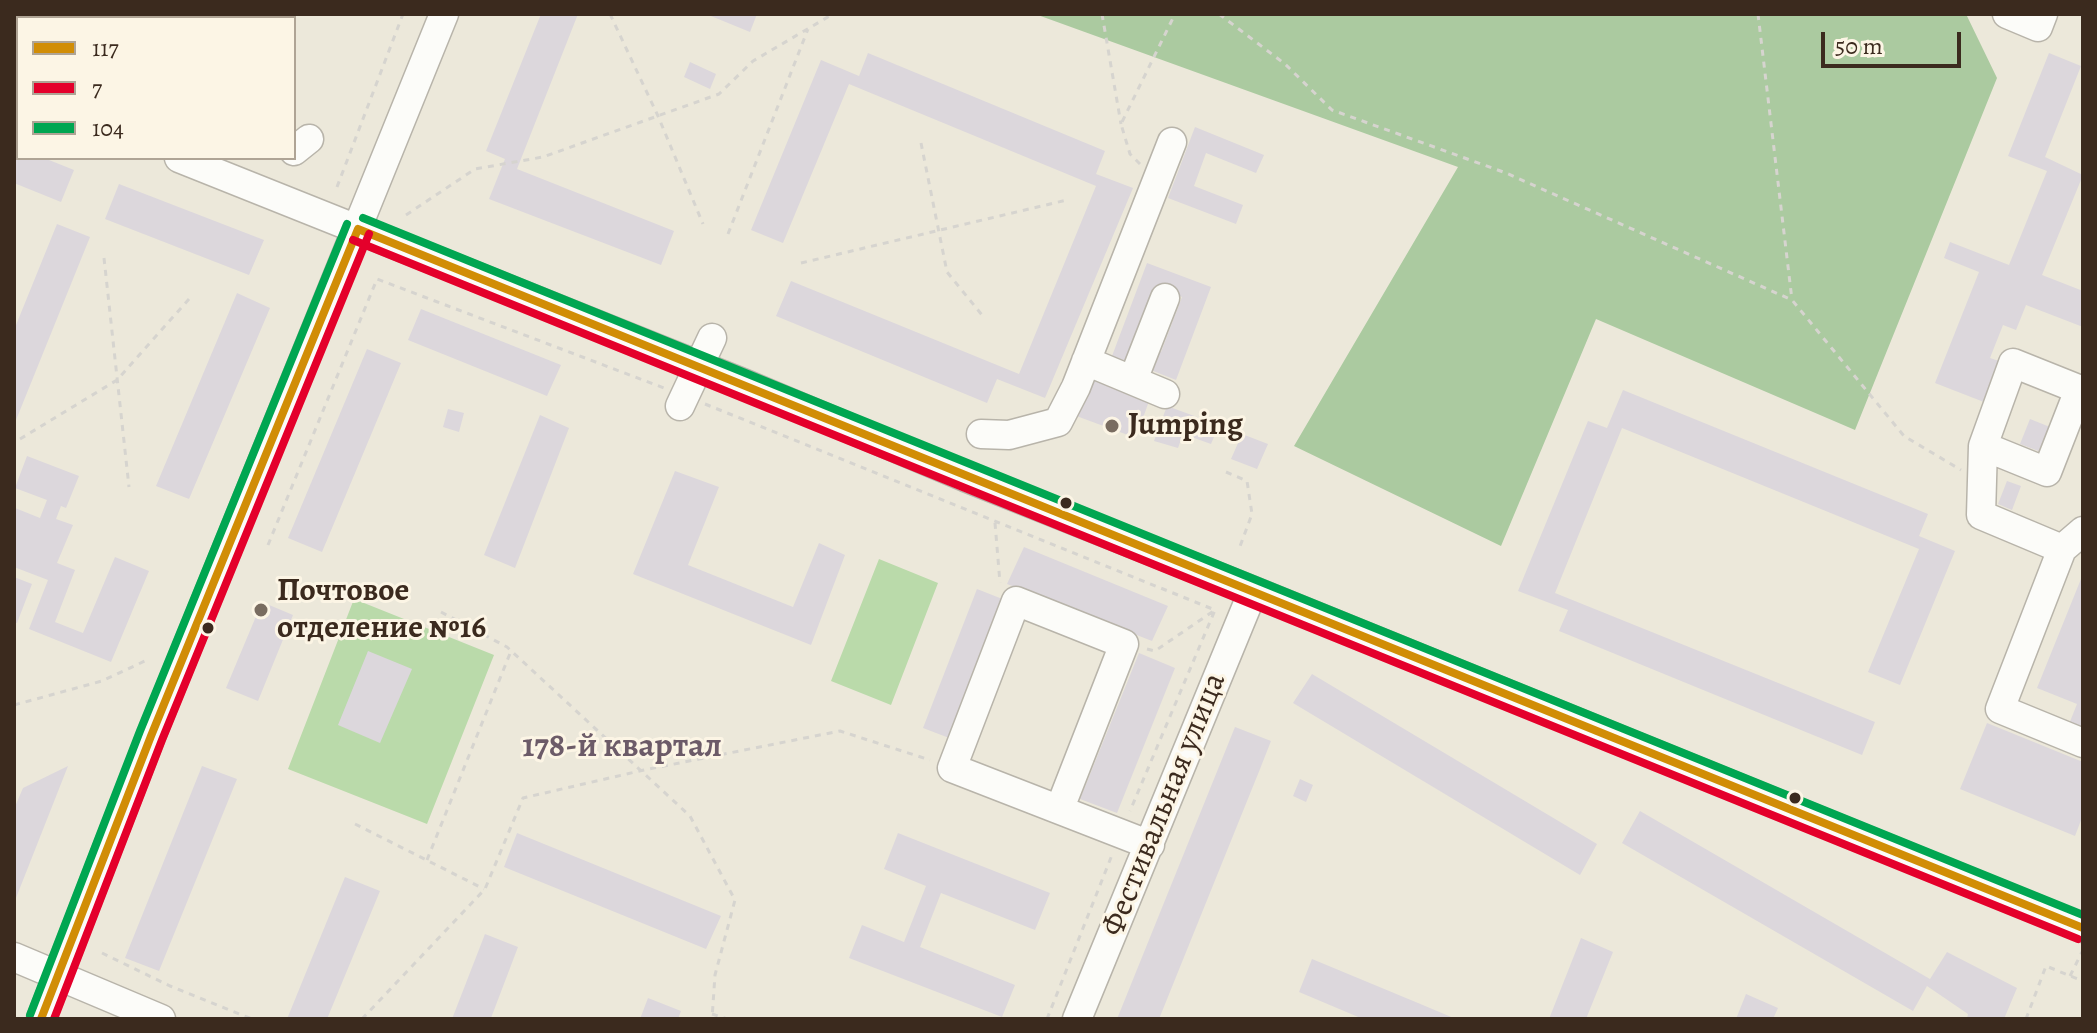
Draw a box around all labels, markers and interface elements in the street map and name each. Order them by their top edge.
legend [16,16,296,160]
scale bar [1825,16,1965,66]
text: 50 m [1835,30,1883,62]
text: 117 [92,32,119,64]
text: 7 [92,72,102,104]
text: 104 [92,112,124,144]
place label: Jumping [1128,407,1243,445]
marker: Jumping [1103,417,1121,435]
unlabelled marker [1058,495,1074,511]
place label: Почтовое отделение №16 [277,573,486,648]
marker: Почтовое отделение №16 [252,601,270,619]
unlabelled marker [200,620,216,636]
street label: Фестивальная улица [1095,668,1235,942]
district label: 178-й квартал [522,728,722,768]
unlabelled marker [1787,790,1803,806]

